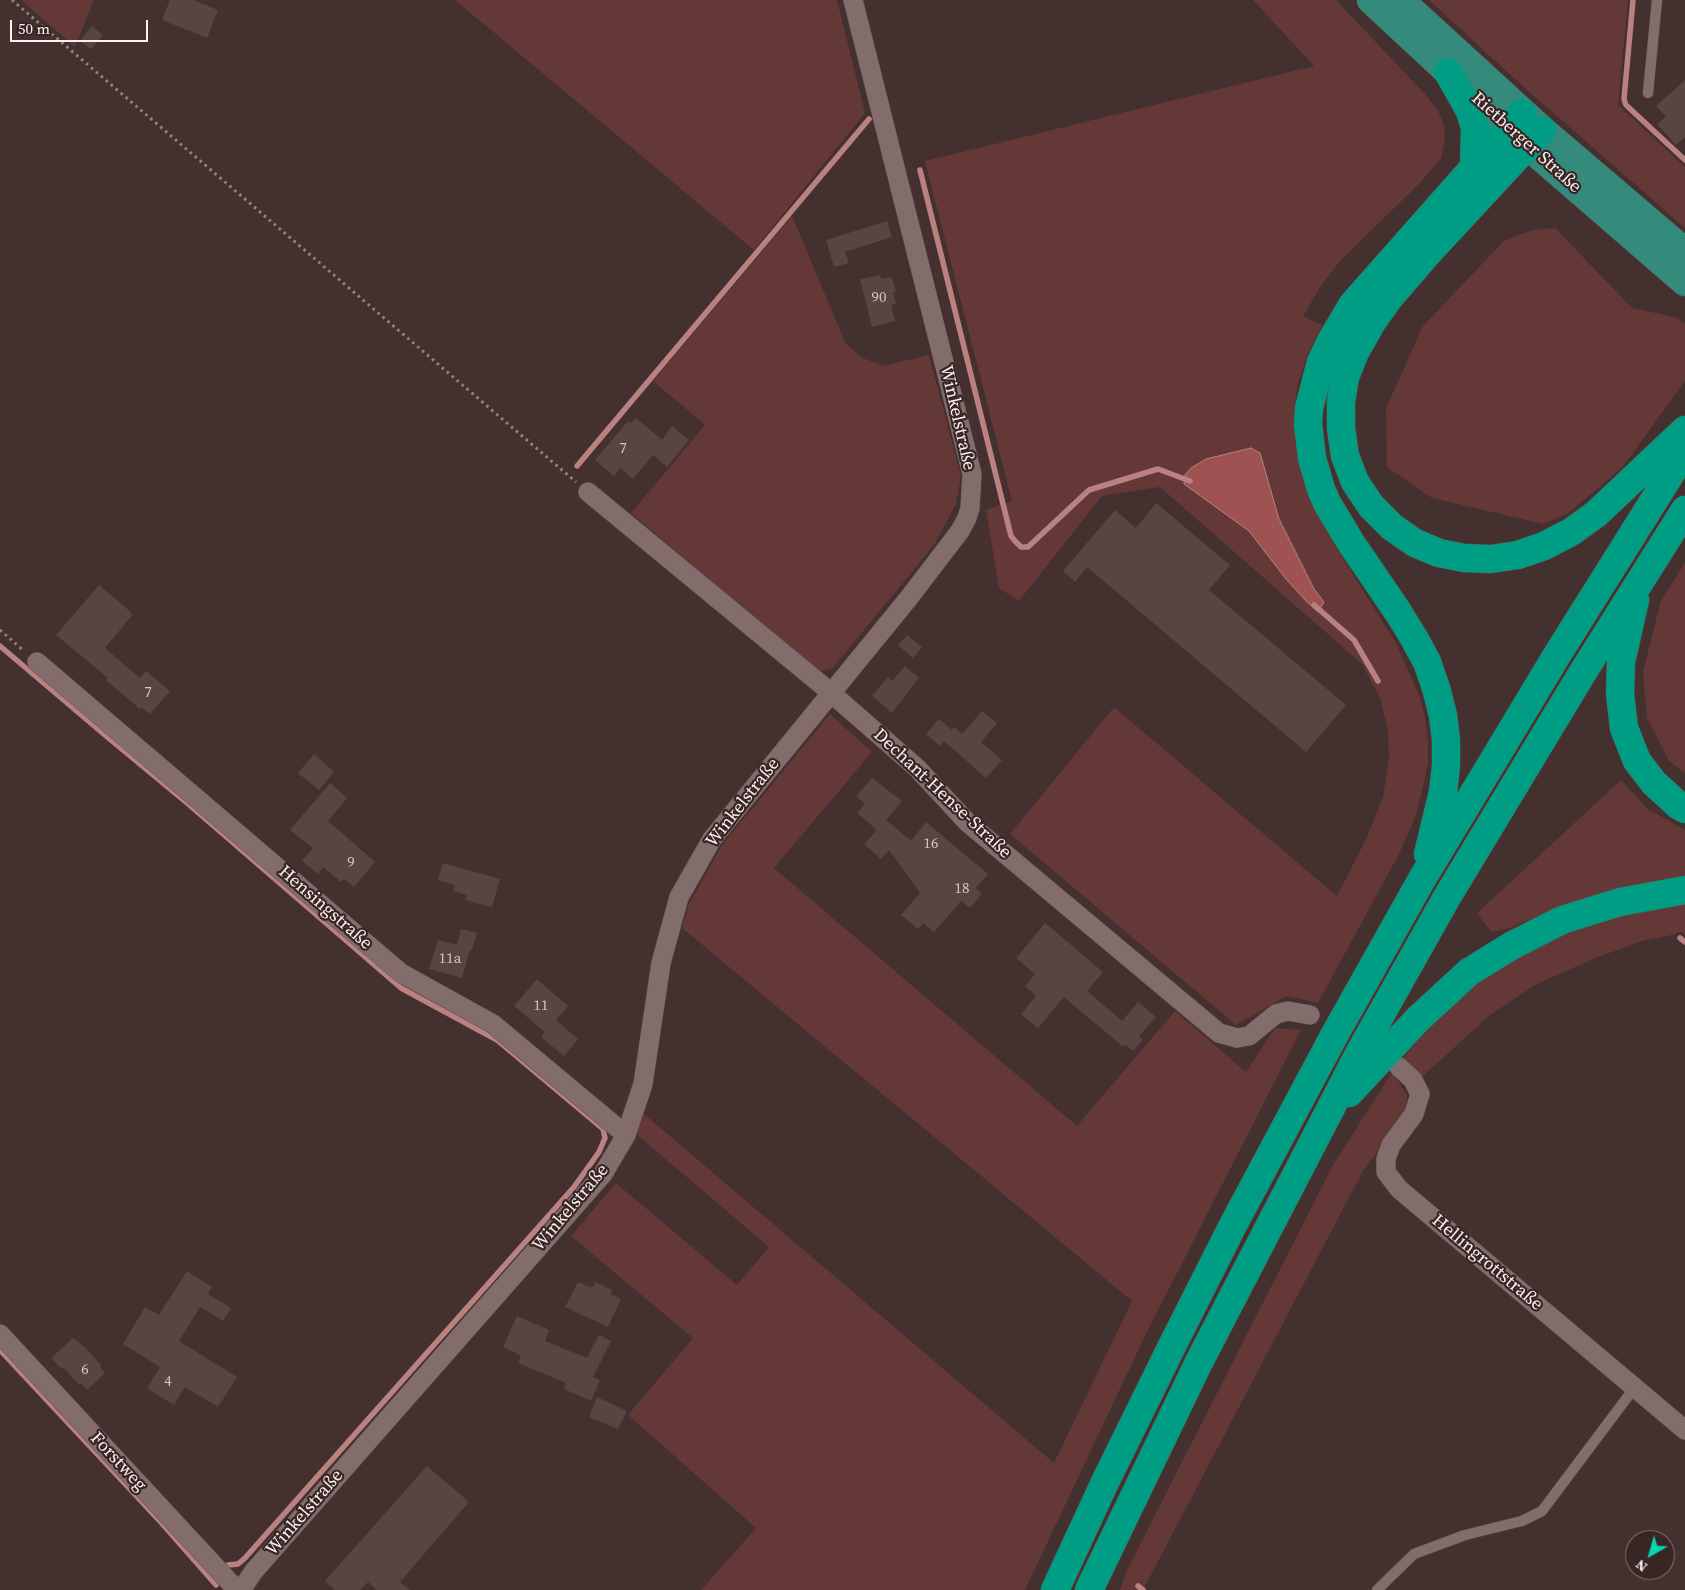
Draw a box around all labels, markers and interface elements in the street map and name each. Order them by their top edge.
scale bar [12,10,150,42]
text: 50 m [18,18,50,39]
street label: Rietberger Straße [1467,88,1585,198]
house number: 90 [872,289,886,307]
street label: Winkelstraße [934,363,980,473]
house number: 7 [619,440,627,458]
house number: 7 [144,684,152,702]
street label: Dechant-Hense-Straße [869,724,1015,864]
street label: Winkelstraße [702,754,784,852]
house number: 16 [924,835,938,853]
house number: 9 [347,854,355,872]
street label: Hensingstraße [274,861,376,955]
house number: 18 [955,880,969,898]
house number: 11a [439,950,461,968]
house number: 11 [534,997,548,1015]
street label: Winkelstraße [528,1160,614,1256]
street label: Hellingrottstraße [1427,1210,1547,1316]
house number: 6 [81,1361,89,1379]
house number: 4 [164,1373,172,1391]
street label: Forstweg [85,1428,151,1496]
street label: Winkelstraße [262,1465,348,1561]
north arrow [1625,1530,1675,1580]
text: N [1631,1555,1652,1577]

